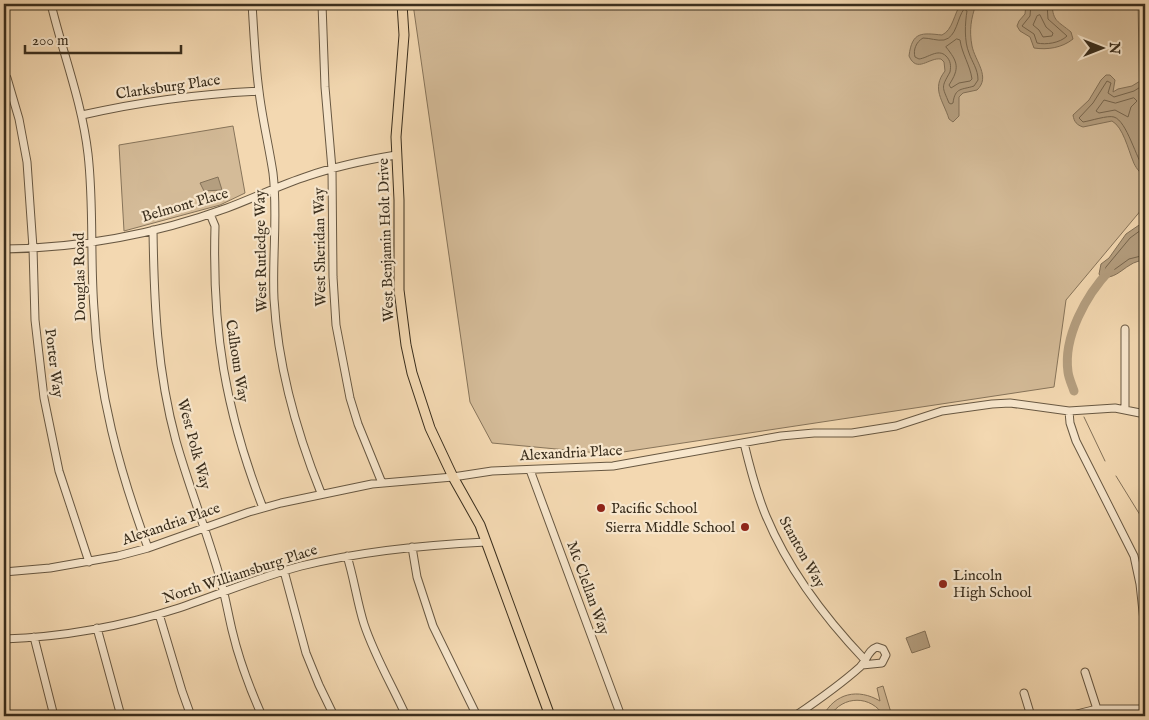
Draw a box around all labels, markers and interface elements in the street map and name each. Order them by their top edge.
scale bar [25,22,181,54]
north arrow [1076,22,1126,72]
text: 200 m [32,31,69,50]
text: N [1105,41,1123,54]
street label: Clarksburg Place [115,70,222,104]
street label: West Benjamin Holt Drive [374,158,398,322]
street label: Belmont Place [139,184,231,226]
street label: West Sheridan Way [309,187,331,307]
street label: West Rutledge Way [250,189,272,313]
street label: Douglas Road [70,231,90,322]
street label: Calhoun Way [221,318,253,404]
street label: Porter Way [40,327,68,399]
street label: West Polk Way [173,397,215,492]
street label: Alexandria Place [518,441,623,465]
street label: Alexandria Place [118,498,223,550]
place label: Pacific School [611,499,698,518]
marker: Pacific School [595,502,607,514]
street label: Stanton Way [775,513,830,592]
place label: Sierra Middle School [605,518,736,537]
marker: Sierra Middle School [739,521,751,533]
street label: Mc Clellan Way [562,539,614,638]
street label: North Williamsburg Place [160,540,320,608]
place label: Lincoln High School [953,566,1032,602]
marker: Lincoln High School [937,578,949,590]

